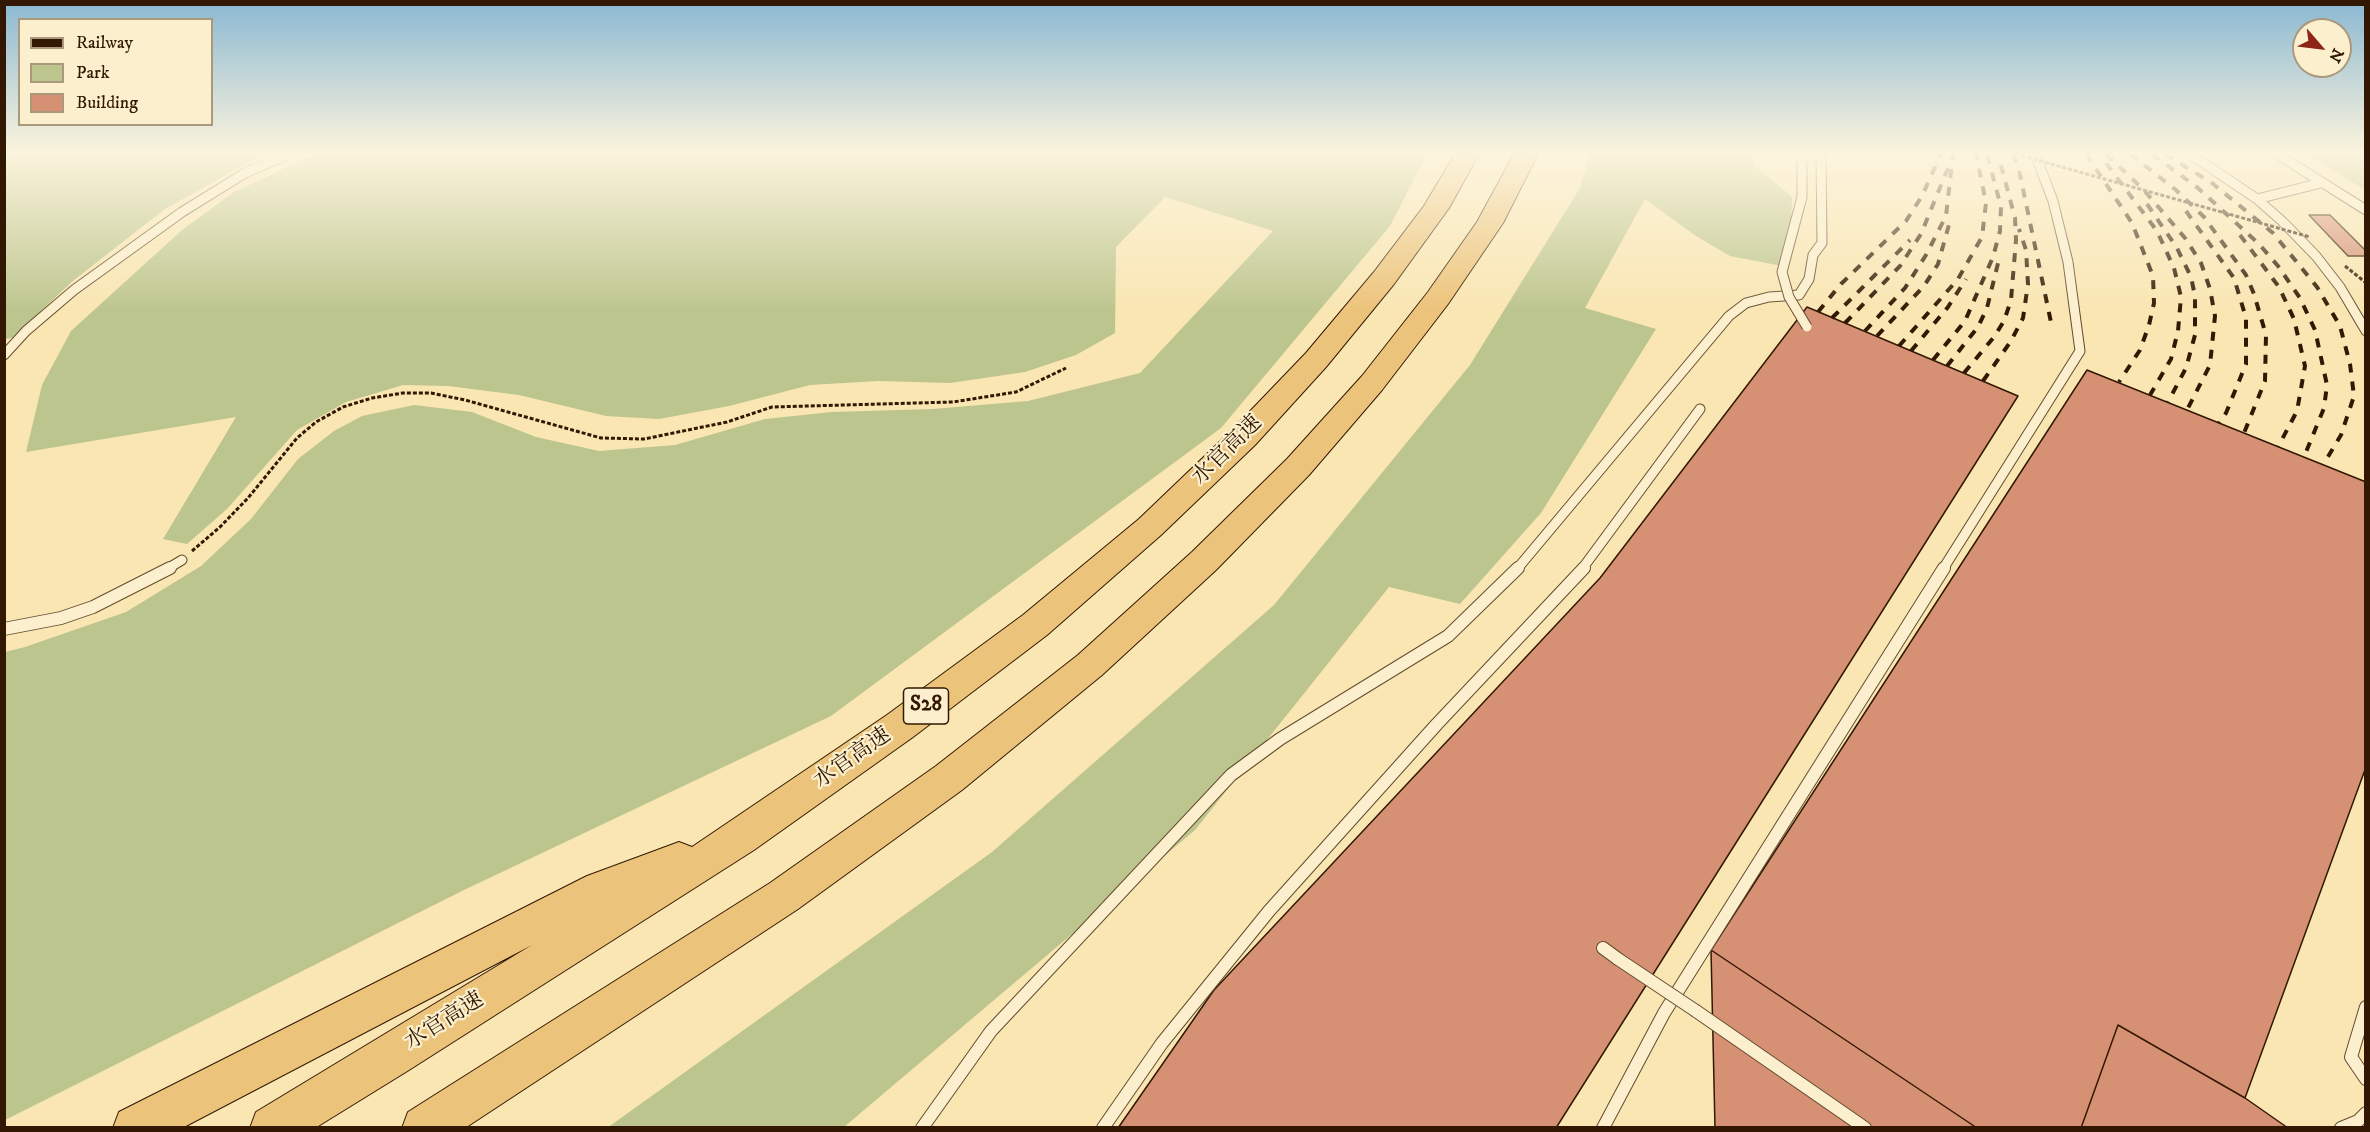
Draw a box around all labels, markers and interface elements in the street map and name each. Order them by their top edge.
legend [18,18,213,126]
north arrow [2292,18,2352,78]
text: Railway [76,32,133,54]
text: N [2324,45,2348,66]
text: Park [76,62,110,84]
text: Building [76,92,138,114]
street label: 水官高速 [1188,411,1268,491]
road number: S28 [904,688,948,724]
street label: 水官高速 [809,723,897,795]
street label: 水官高速 [401,987,489,1057]

